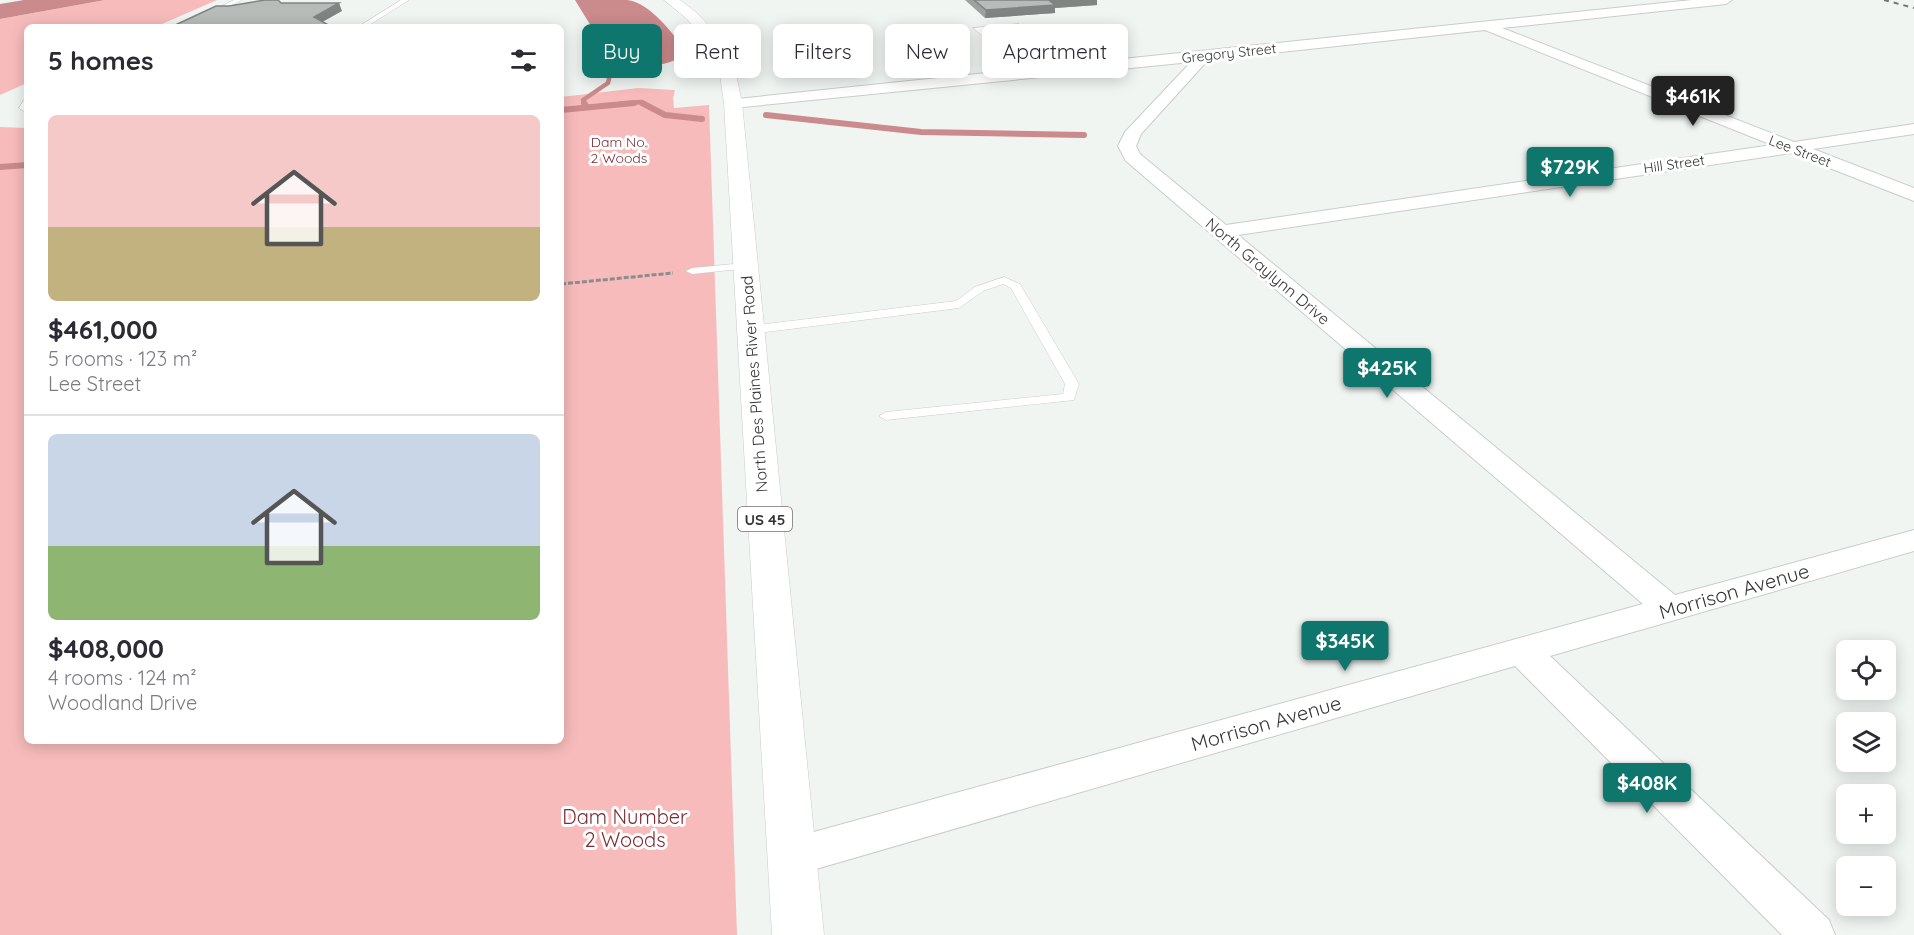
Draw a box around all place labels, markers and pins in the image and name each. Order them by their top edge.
pin: $461K [1651,76,1735,127]
pin: $729K [1528,147,1612,198]
pin: $425K [1345,348,1429,399]
pin: $345K [1303,621,1387,672]
pin: $408K [1605,763,1689,814]

